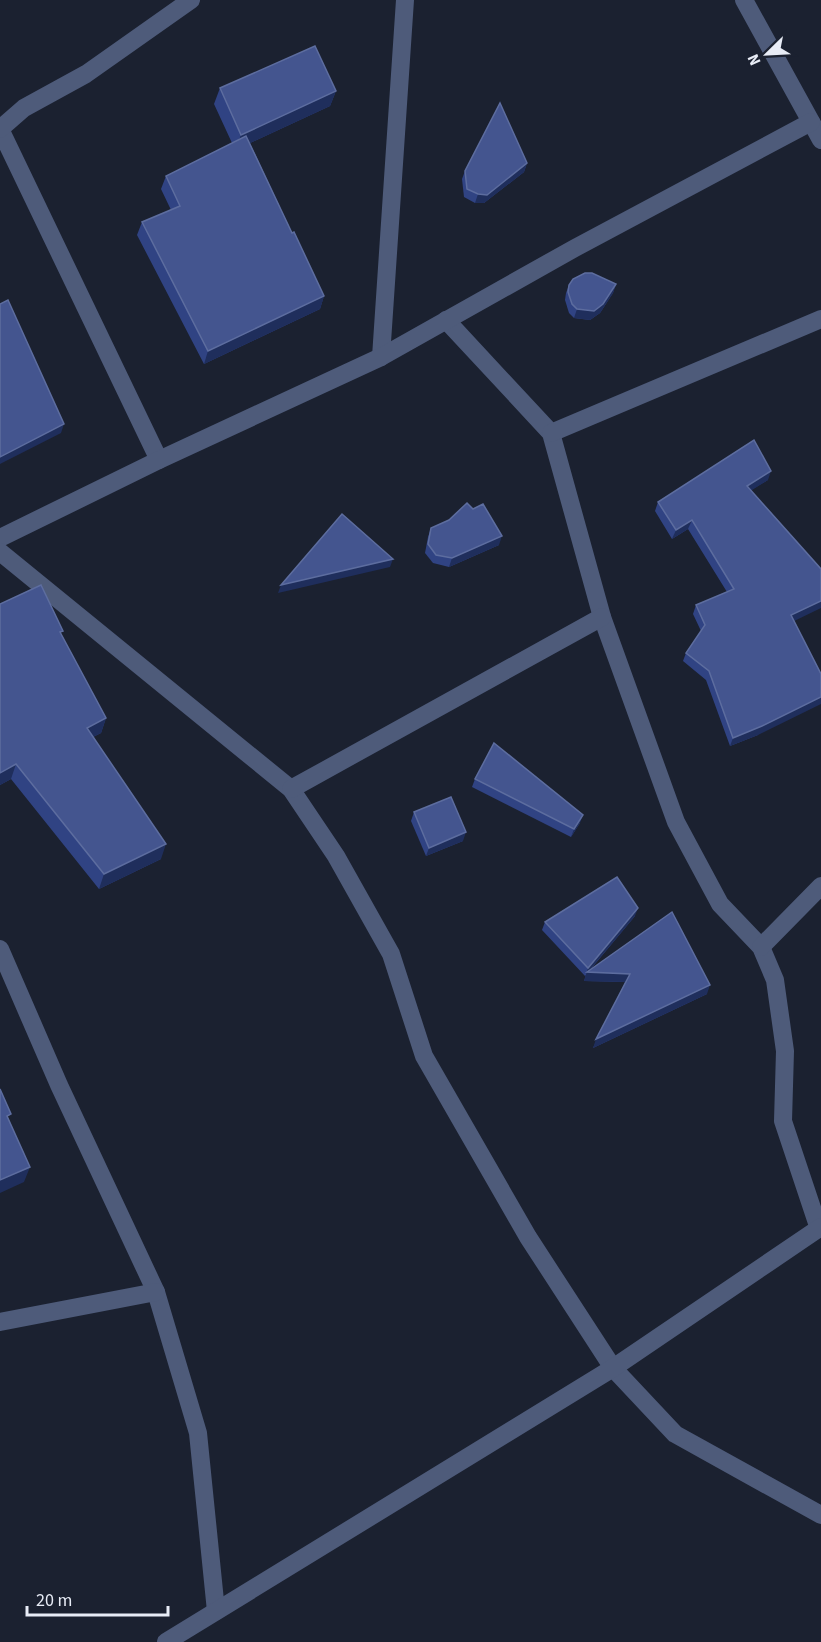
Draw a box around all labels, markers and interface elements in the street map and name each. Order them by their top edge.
north arrow [737,24,797,84]
text: N [742,50,766,69]
scale bar [27,1579,168,1617]
text: 20 m [36,1588,72,1613]

